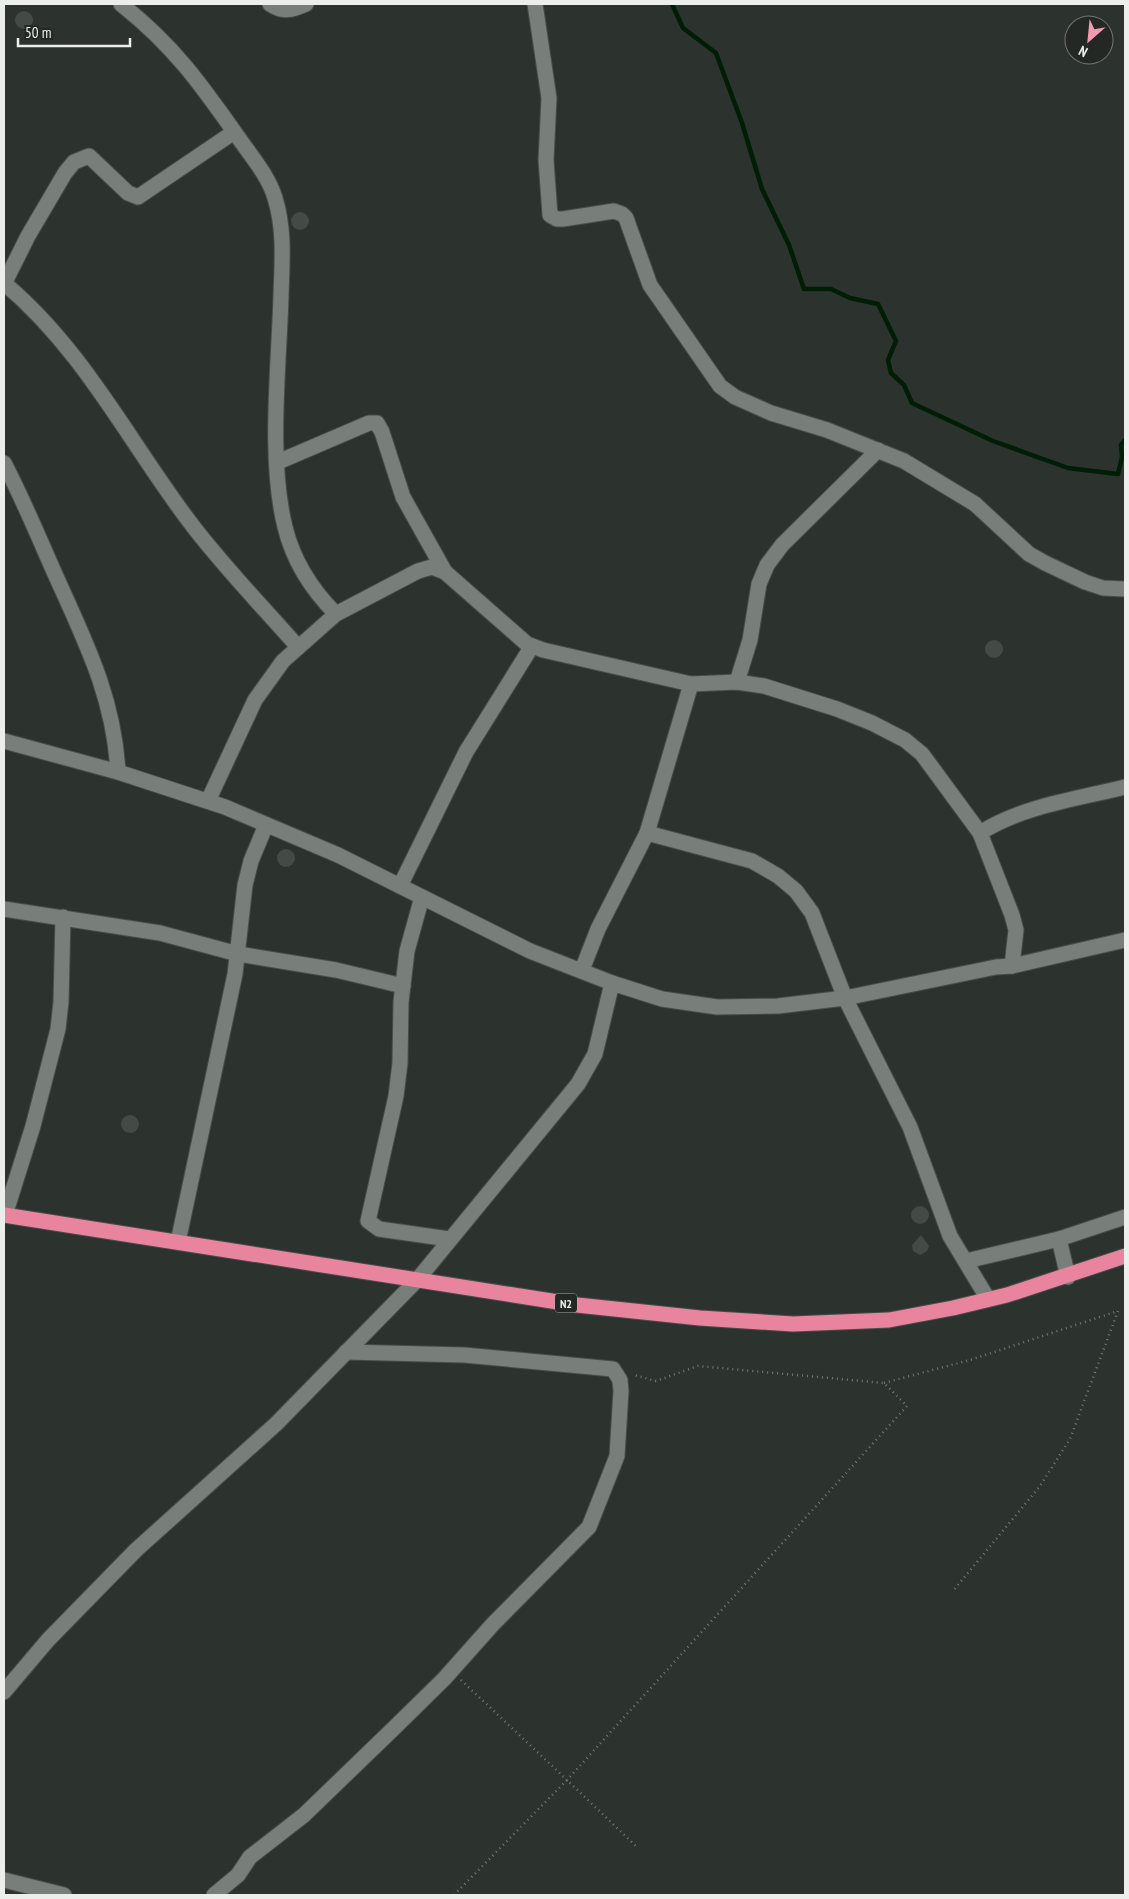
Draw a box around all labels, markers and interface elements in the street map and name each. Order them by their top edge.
scale bar [18,15,130,47]
north arrow [1064,15,1114,65]
text: 50 m [25,23,51,42]
text: N [1076,42,1091,61]
road number: N2 [555,1294,577,1312]

